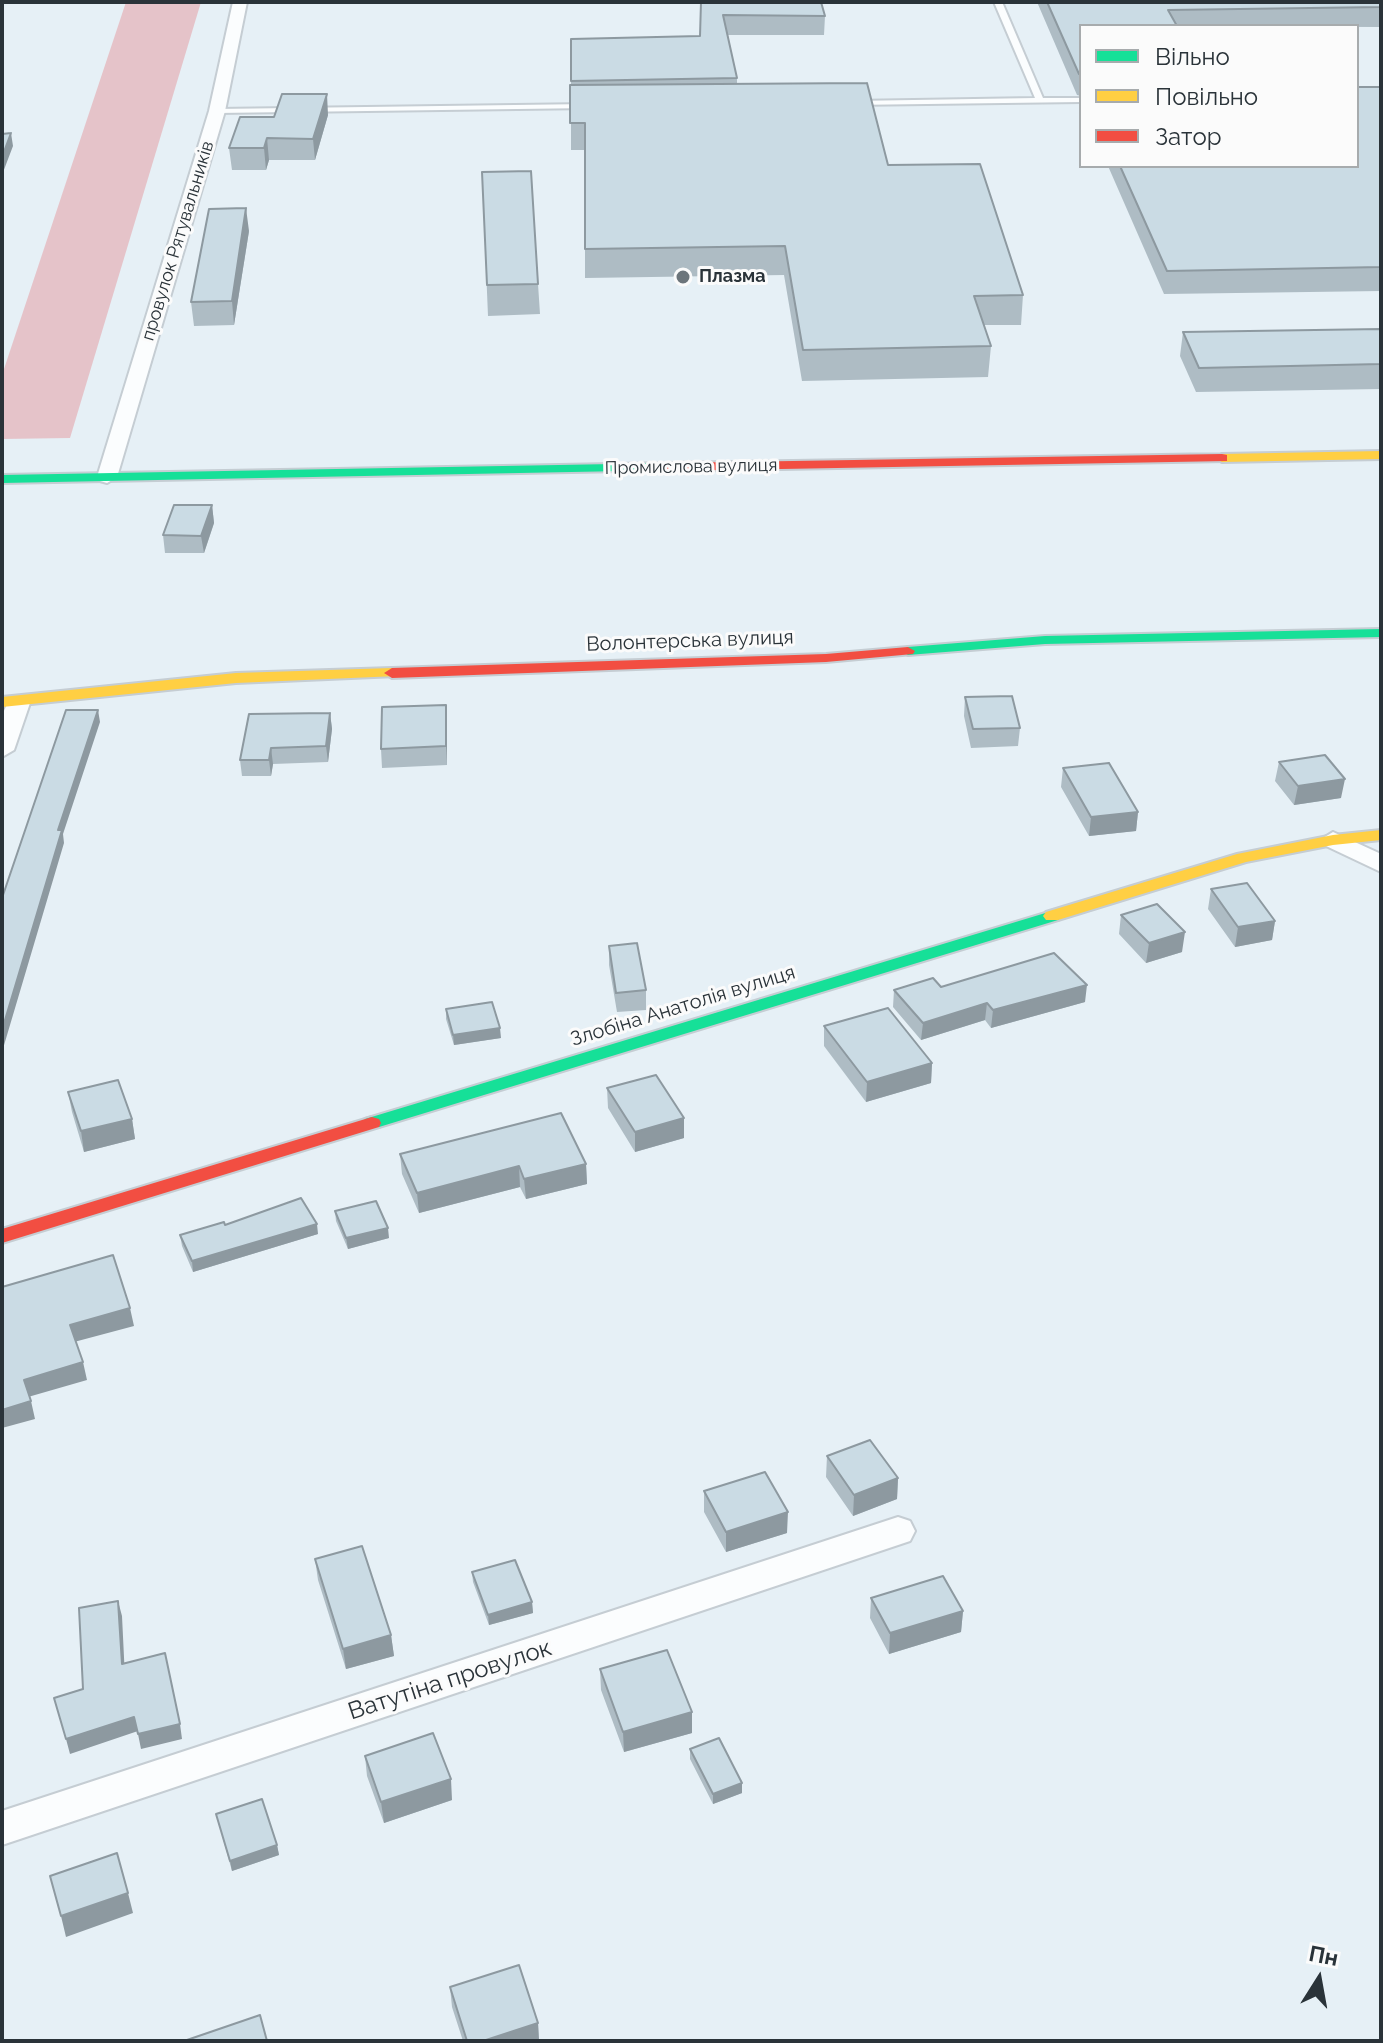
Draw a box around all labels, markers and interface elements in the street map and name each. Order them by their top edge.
legend [1079,24,1359,168]
text: Вільно [1155,42,1230,71]
text: Повільно [1155,82,1258,111]
text: Затор [1155,122,1222,151]
street label: провулок Рятувальників [137,139,219,343]
place label: Плазма [699,266,766,288]
marker: Плазма [674,268,692,286]
street label: Промислова вулиця [604,455,778,479]
street label: Волонтерська вулиця [586,625,794,657]
street label: Злобіна Анатолія вулиця [568,960,798,1052]
street label: Ватутіна провулок [345,1634,555,1726]
north arrow [1279,1939,1359,2019]
text: Пн [1307,1940,1340,1971]

